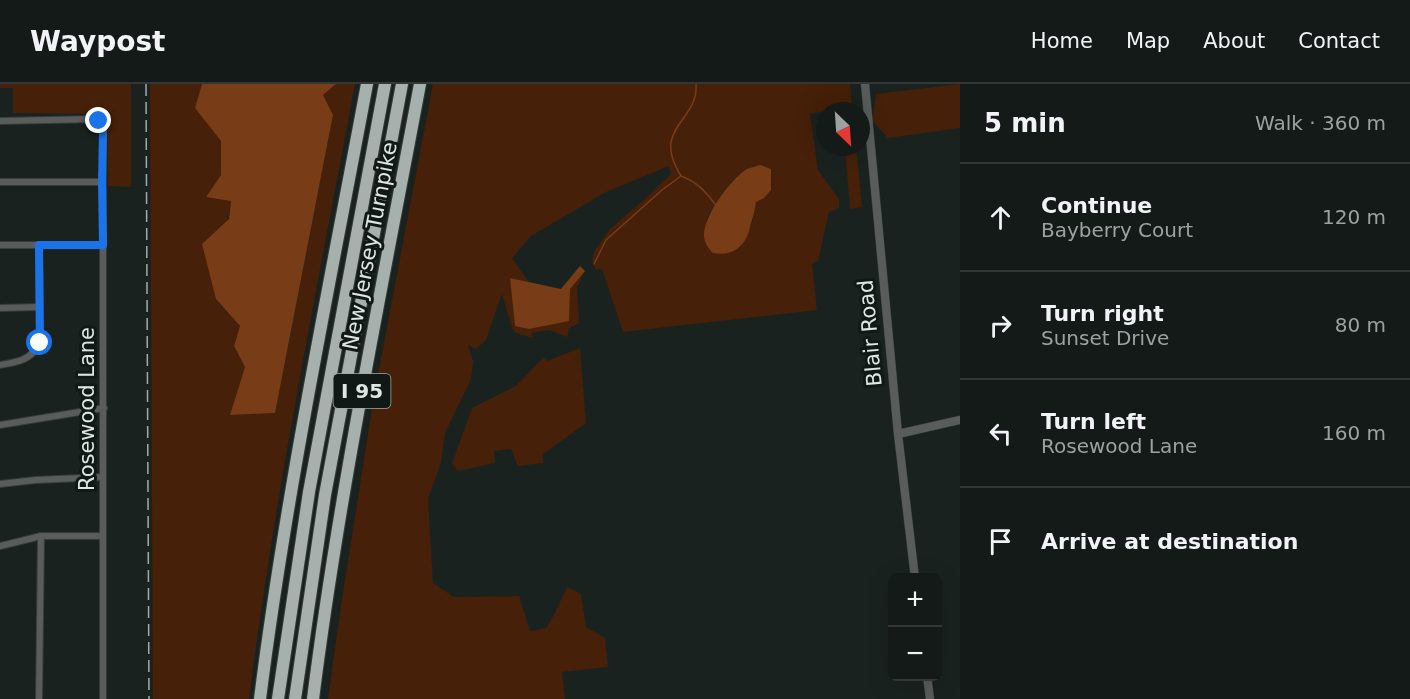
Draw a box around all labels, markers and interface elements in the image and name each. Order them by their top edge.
text: Waypost [30,25,166,58]
text: Home [1031,29,1093,53]
text: Map [1126,29,1170,53]
text: About [1203,29,1265,53]
text: Contact [1298,29,1380,53]
north arrow [816,102,870,156]
route end [85,107,111,133]
text: 5 min [984,108,1066,138]
text: Walk · 360 m [1255,111,1386,135]
street label: New Jersey Turnpike [338,140,402,352]
text: Continue [1041,193,1152,218]
icon: ahead [984,201,1017,234]
text: 120 m [1322,205,1386,229]
text: Bayberry Court [1041,218,1193,242]
street label: Blair Road [853,279,887,387]
text: Turn right [1041,301,1164,326]
icon: right [984,309,1017,342]
text: 80 m [1335,313,1386,337]
text: Sunset Drive [1041,326,1169,350]
street label: Rosewood Lane [75,327,99,491]
route start [26,329,52,355]
road number: I 95 [334,374,391,408]
text: Turn left [1041,409,1146,434]
icon: left [984,417,1017,450]
text: 160 m [1322,421,1386,445]
text: Rosewood Lane [1041,434,1197,458]
icon: arrive [984,525,1017,558]
text: Arrive at destination [1041,529,1298,554]
map controls [888,573,942,681]
button: + [888,573,942,627]
button: − [888,627,942,681]

